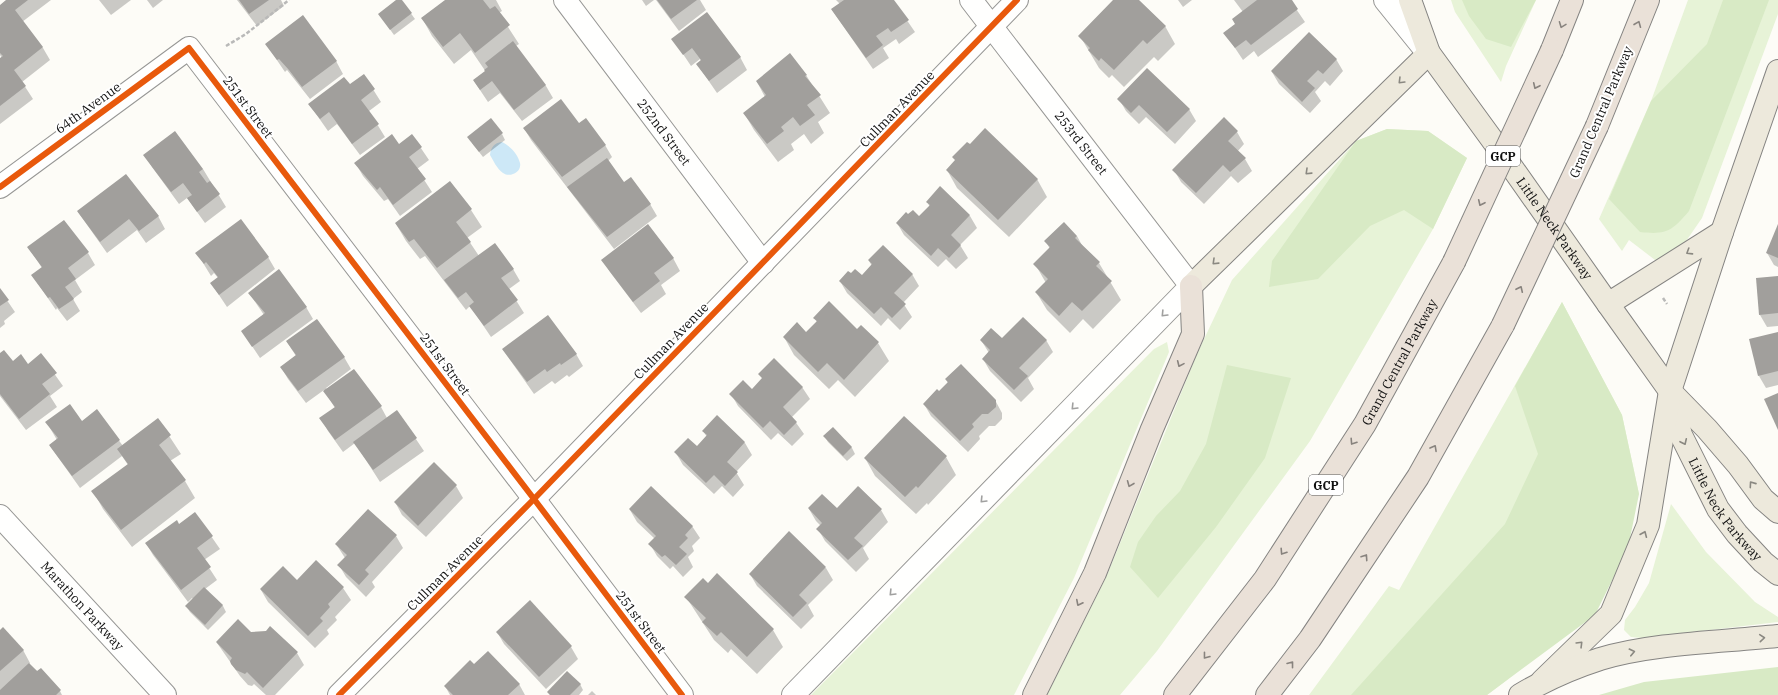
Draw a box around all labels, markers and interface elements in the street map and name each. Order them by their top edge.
one-way arrow [1633,21,1641,28]
one-way arrow [1559,22,1567,29]
street label: Grand Central Parkway [1565,43,1637,181]
street label: Cullman Avenue [856,67,938,151]
street label: 251st Street [219,72,277,142]
one-way arrow [1398,76,1406,84]
street label: 64th Avenue [52,78,124,138]
one-way arrow [1533,81,1541,89]
street label: 252nd Street [634,95,695,169]
street label: 253rd Street [1051,108,1112,179]
road number: GCP [1486,146,1520,166]
one-way arrow [1305,167,1313,174]
street label: Little Neck Parkway [1513,174,1597,283]
one-way arrow [1478,200,1486,207]
one-way arrow [1686,248,1693,255]
one-way arrow [1212,258,1220,265]
one-way arrow [1515,286,1523,294]
street label: Grand Central Parkway [1357,296,1441,428]
street label: Cullman Avenue [630,299,712,383]
one-way arrow [1161,309,1169,317]
street label: 251st Street [416,329,474,399]
one-way arrow [1177,359,1185,367]
one-way arrow [1071,402,1078,410]
one-way arrow [1679,437,1687,445]
one-way arrow [1350,438,1358,445]
one-way arrow [1430,444,1437,452]
street label: Little Neck Parkway [1685,455,1766,564]
road number: GCP [1309,475,1343,495]
one-way arrow [1127,479,1135,487]
one-way arrow [1749,481,1757,488]
one-way arrow [980,495,988,503]
one-way arrow [1640,530,1648,537]
street label: Cullman Avenue [403,531,487,615]
one-way arrow [1281,547,1288,554]
one-way arrow [1360,554,1367,561]
street label: Marathon Parkway [37,558,128,654]
street label: 251st Street [612,587,670,657]
one-way arrow [889,588,897,596]
one-way arrow [1076,599,1084,607]
one-way arrow [1759,634,1765,643]
one-way arrow [1575,641,1583,649]
one-way arrow [1629,648,1636,656]
one-way arrow [1203,652,1210,659]
one-way arrow [1286,662,1293,669]

